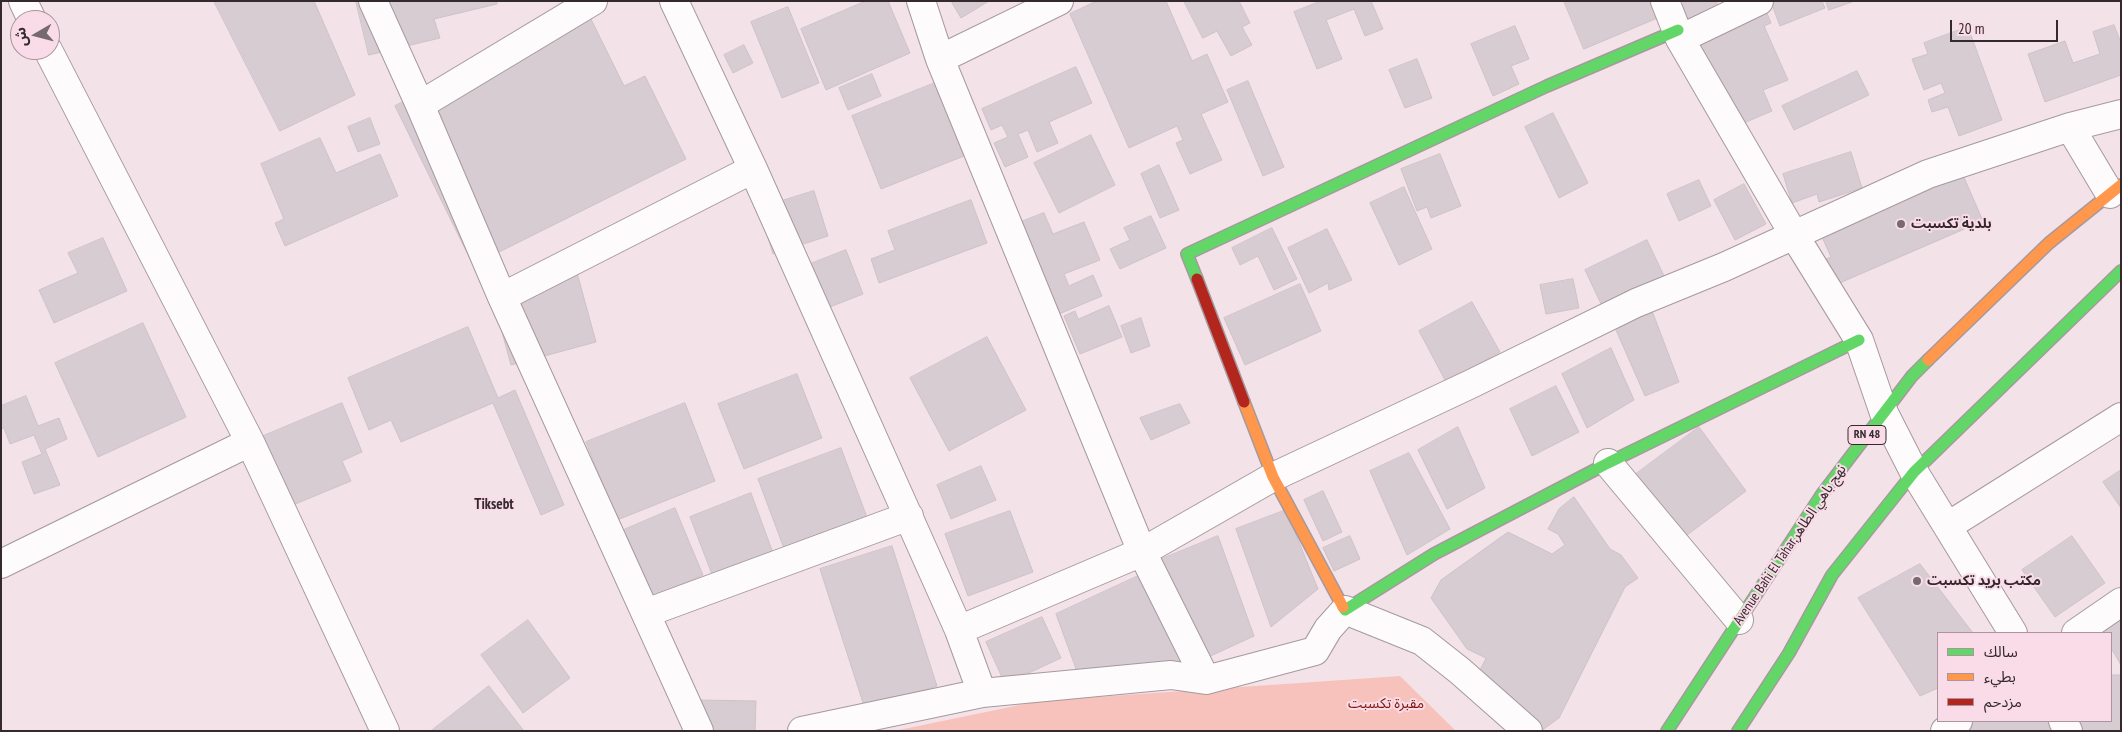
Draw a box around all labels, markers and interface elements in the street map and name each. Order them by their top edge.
north arrow [10,10,60,60]
scale bar [1952,10,2060,42]
text: 20 m [1958,19,1984,38]
text: ش [11,26,31,48]
place label: بلدية تكسبت [1911,216,1992,232]
marker: بلدية تكسبت [1895,218,1907,230]
road number: RN 48 [1848,426,1886,444]
street label: Avenue Bahi El Tahar,نهج باهي الطاهر [1730,462,1850,628]
district label: Tiksebt [474,496,514,514]
place label: مكتب بريد تكسبت [1927,573,2041,589]
marker: مكتب بريد تكسبت [1911,575,1923,587]
legend [1937,632,2112,722]
text: سالك [1984,642,2018,661]
text: بطيء [1984,667,2016,686]
text: مزدحم [1984,692,2022,711]
park label: مقبرة تكسبت [1348,696,1424,712]

